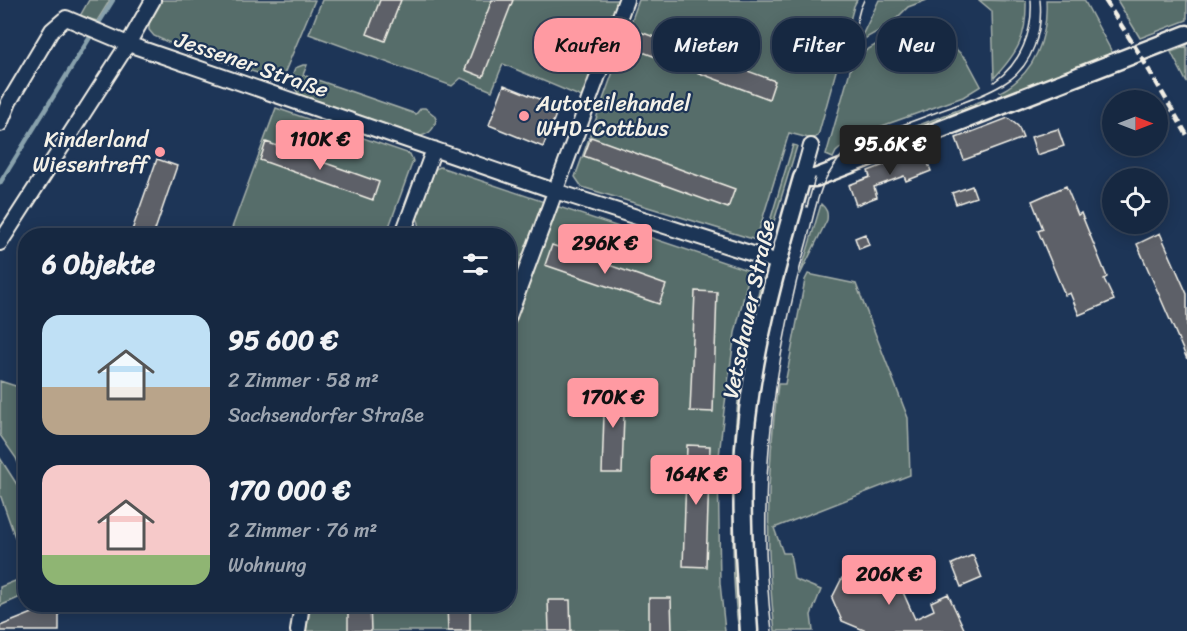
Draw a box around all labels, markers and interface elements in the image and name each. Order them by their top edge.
chip: Kaufen [534,18,641,72]
chip: Mieten [653,18,760,72]
chip: Filter [772,18,865,72]
chip: Neu [877,18,956,72]
street label: Jessener Straße [169,20,334,109]
place label: Autoteilehandel WHD-Cottbus [535,84,691,148]
north arrow [1102,90,1168,156]
map controls [1102,90,1168,234]
marker: Autoteilehandel WHD-Cottbus [517,109,531,123]
place label: Kinderland Wiesentreff [32,120,151,184]
pin: 110K € [271,120,369,171]
text: 110K € [290,122,350,157]
pin: 95.6K € [835,125,945,176]
text: 95.6K € [854,127,926,162]
marker: Kinderland Wiesentreff [153,145,167,159]
button: locate [1102,168,1168,234]
street label: Vetschauer Straße [710,216,787,402]
pin: 296K € [556,224,654,275]
text: 296K € [572,226,638,261]
text: 6 Objekte [42,241,155,287]
icon: filters [459,248,492,281]
text: 95 600 € [228,317,338,363]
icon: home [90,339,162,411]
text: 2 Zimmer · 58 m² [228,363,379,398]
pin: 170K € [564,378,662,429]
text: 170K € [581,380,645,415]
text: Sachsendorfer Straße [228,398,424,433]
pin: 164K € [647,455,745,506]
text: 164K € [664,457,728,492]
text: 170 000 € [228,467,351,513]
icon: home [90,489,162,561]
text: 2 Zimmer · 76 m² [228,513,377,548]
text: Wohnung [228,548,307,583]
pin: 206K € [840,555,938,606]
text: 206K € [856,557,922,592]

